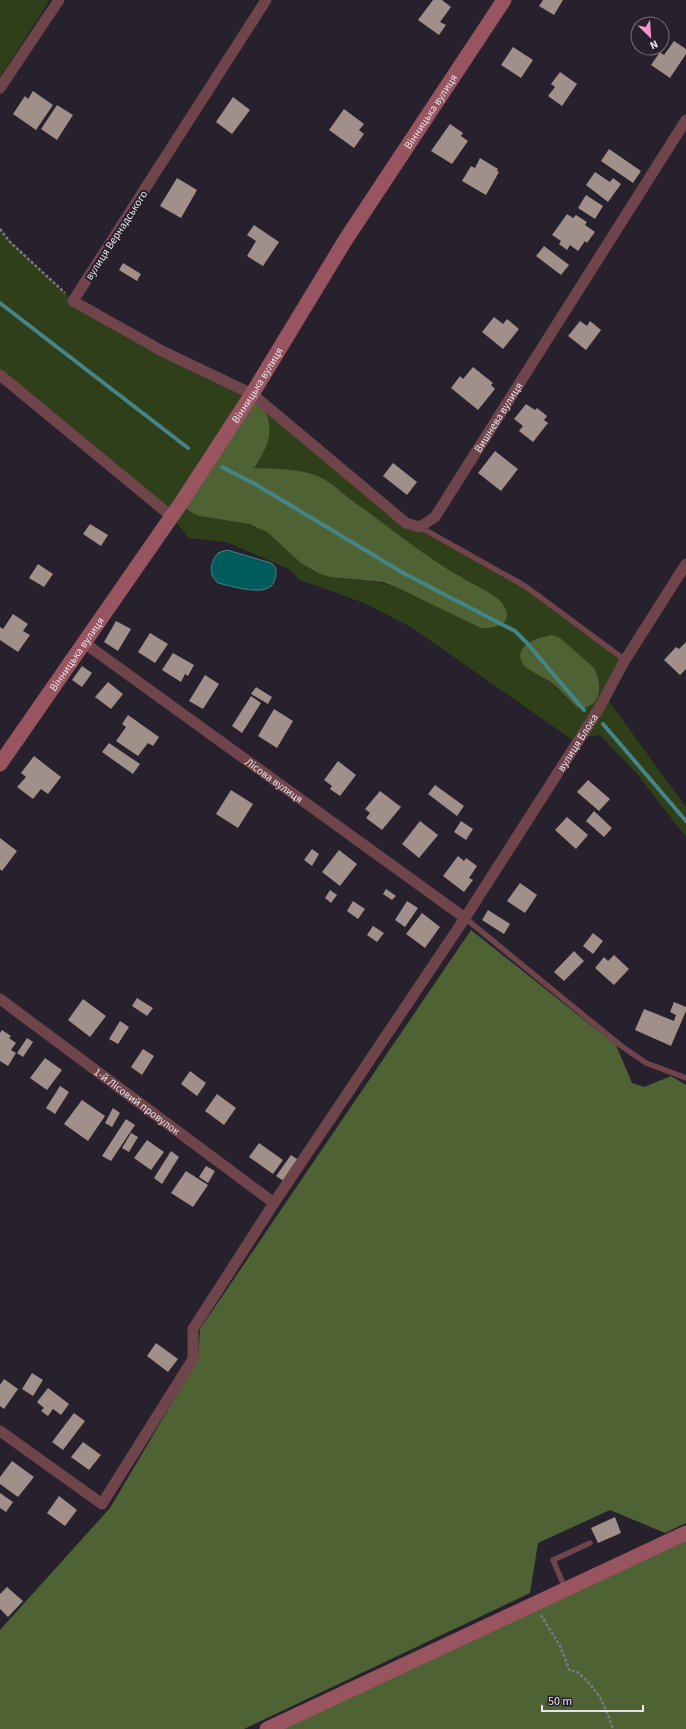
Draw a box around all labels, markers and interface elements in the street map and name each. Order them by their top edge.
north arrow [630,16,670,56]
text: N [648,36,661,53]
street label: Вінницька вулиця [401,71,461,152]
street label: вулиця Вернадського [82,188,151,283]
street label: Вінницька вулиця [228,344,287,426]
street label: Вишнева вулиця [471,379,526,455]
street label: Вінницька вулиця [46,614,108,694]
street label: вулиця Блока [554,711,602,774]
street label: Лісова вулиця [242,755,306,807]
street label: 1-й Лісовий провулок [91,1064,184,1139]
scale bar [542,1687,643,1713]
text: 50 m [548,1693,572,1710]

